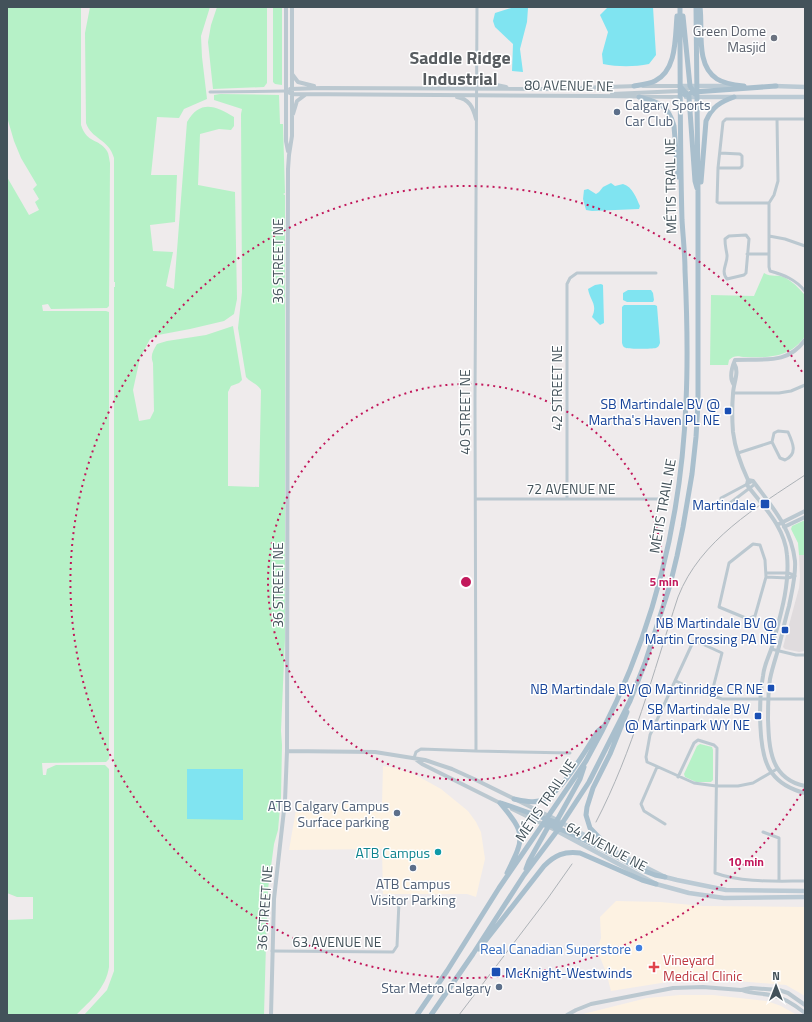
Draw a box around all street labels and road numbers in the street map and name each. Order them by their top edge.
street label: 80 AVENUE NE [524,74,614,96]
street label: MÉTIS TRAIL NE [659,138,681,234]
street label: 36 STREET NE [267,218,288,304]
street label: 42 STREET NE [546,345,567,431]
street label: 40 STREET NE [454,369,475,455]
street label: MÉTIS TRAIL NE [643,457,681,555]
street label: 72 AVENUE NE [526,478,616,499]
street label: 36 STREET NE [267,542,288,628]
street label: MÉTIS TRAIL NE [510,754,581,846]
street label: 64 AVENUE NE [563,816,651,876]
street label: 36 STREET NE [251,864,277,951]
street label: 63 AVENUE NE [292,931,382,952]

